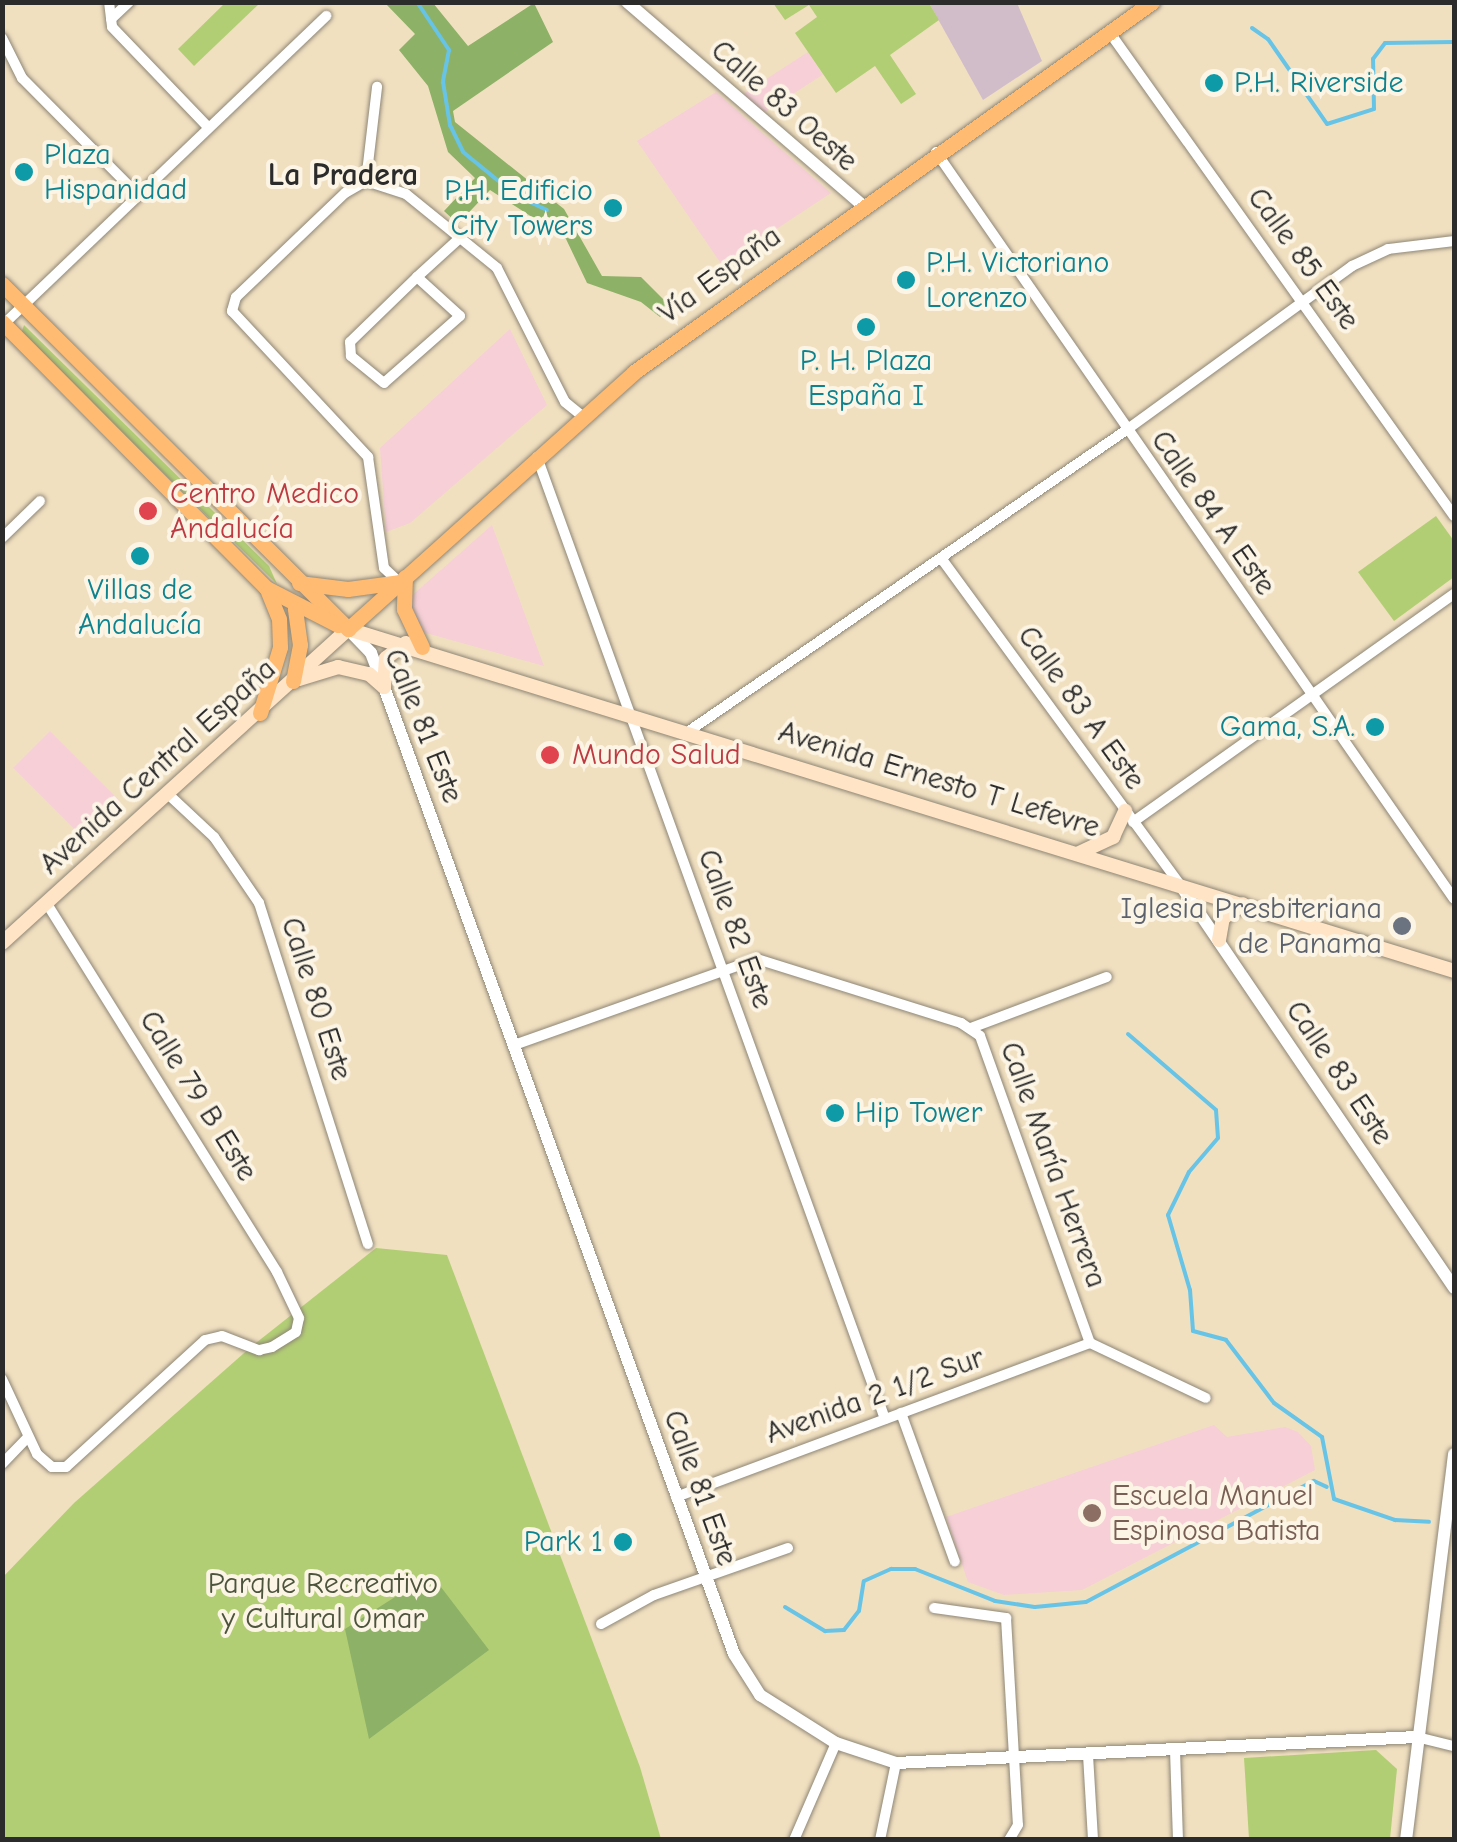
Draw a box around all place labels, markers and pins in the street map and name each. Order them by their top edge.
place label: P.H. Riverside [1234,65,1404,101]
marker: P.H. Riverside [1203,72,1225,94]
place label: Plaza Hispanidad [44,137,187,208]
marker: Plaza Hispanidad [13,161,35,183]
place label: P.H. Edificio City Towers [444,173,593,244]
marker: P.H. Edificio City Towers [602,197,624,219]
place label: P.H. Victoriano Lorenzo [926,245,1109,316]
marker: P.H. Victoriano Lorenzo [895,269,917,291]
marker: P. H. Plaza España I [855,316,877,338]
place label: P. H. Plaza España I [800,343,932,414]
place label: Centro Medico Andalucía [170,476,359,546]
marker: Centro Medico Andalucía [135,498,161,524]
marker: Villas de Andalucía [129,545,151,567]
place label: Villas de Andalucía [78,572,202,642]
place label: Gama, S.A. [1220,709,1355,745]
marker: Gama, S.A. [1364,716,1386,738]
place label: Mundo Salud [572,737,741,773]
marker: Mundo Salud [537,742,563,768]
place label: Iglesia Presbiteriana de Panama [1120,891,1382,962]
marker: Iglesia Presbiteriana de Panama [1391,915,1413,937]
place label: Hip Tower [855,1095,982,1131]
marker: Hip Tower [824,1102,846,1124]
place label: Escuela Manuel Espinosa Batista [1112,1478,1321,1548]
marker: Escuela Manuel Espinosa Batista [1081,1502,1103,1524]
place label: Park 1 [524,1524,603,1560]
marker: Park 1 [612,1531,634,1553]

